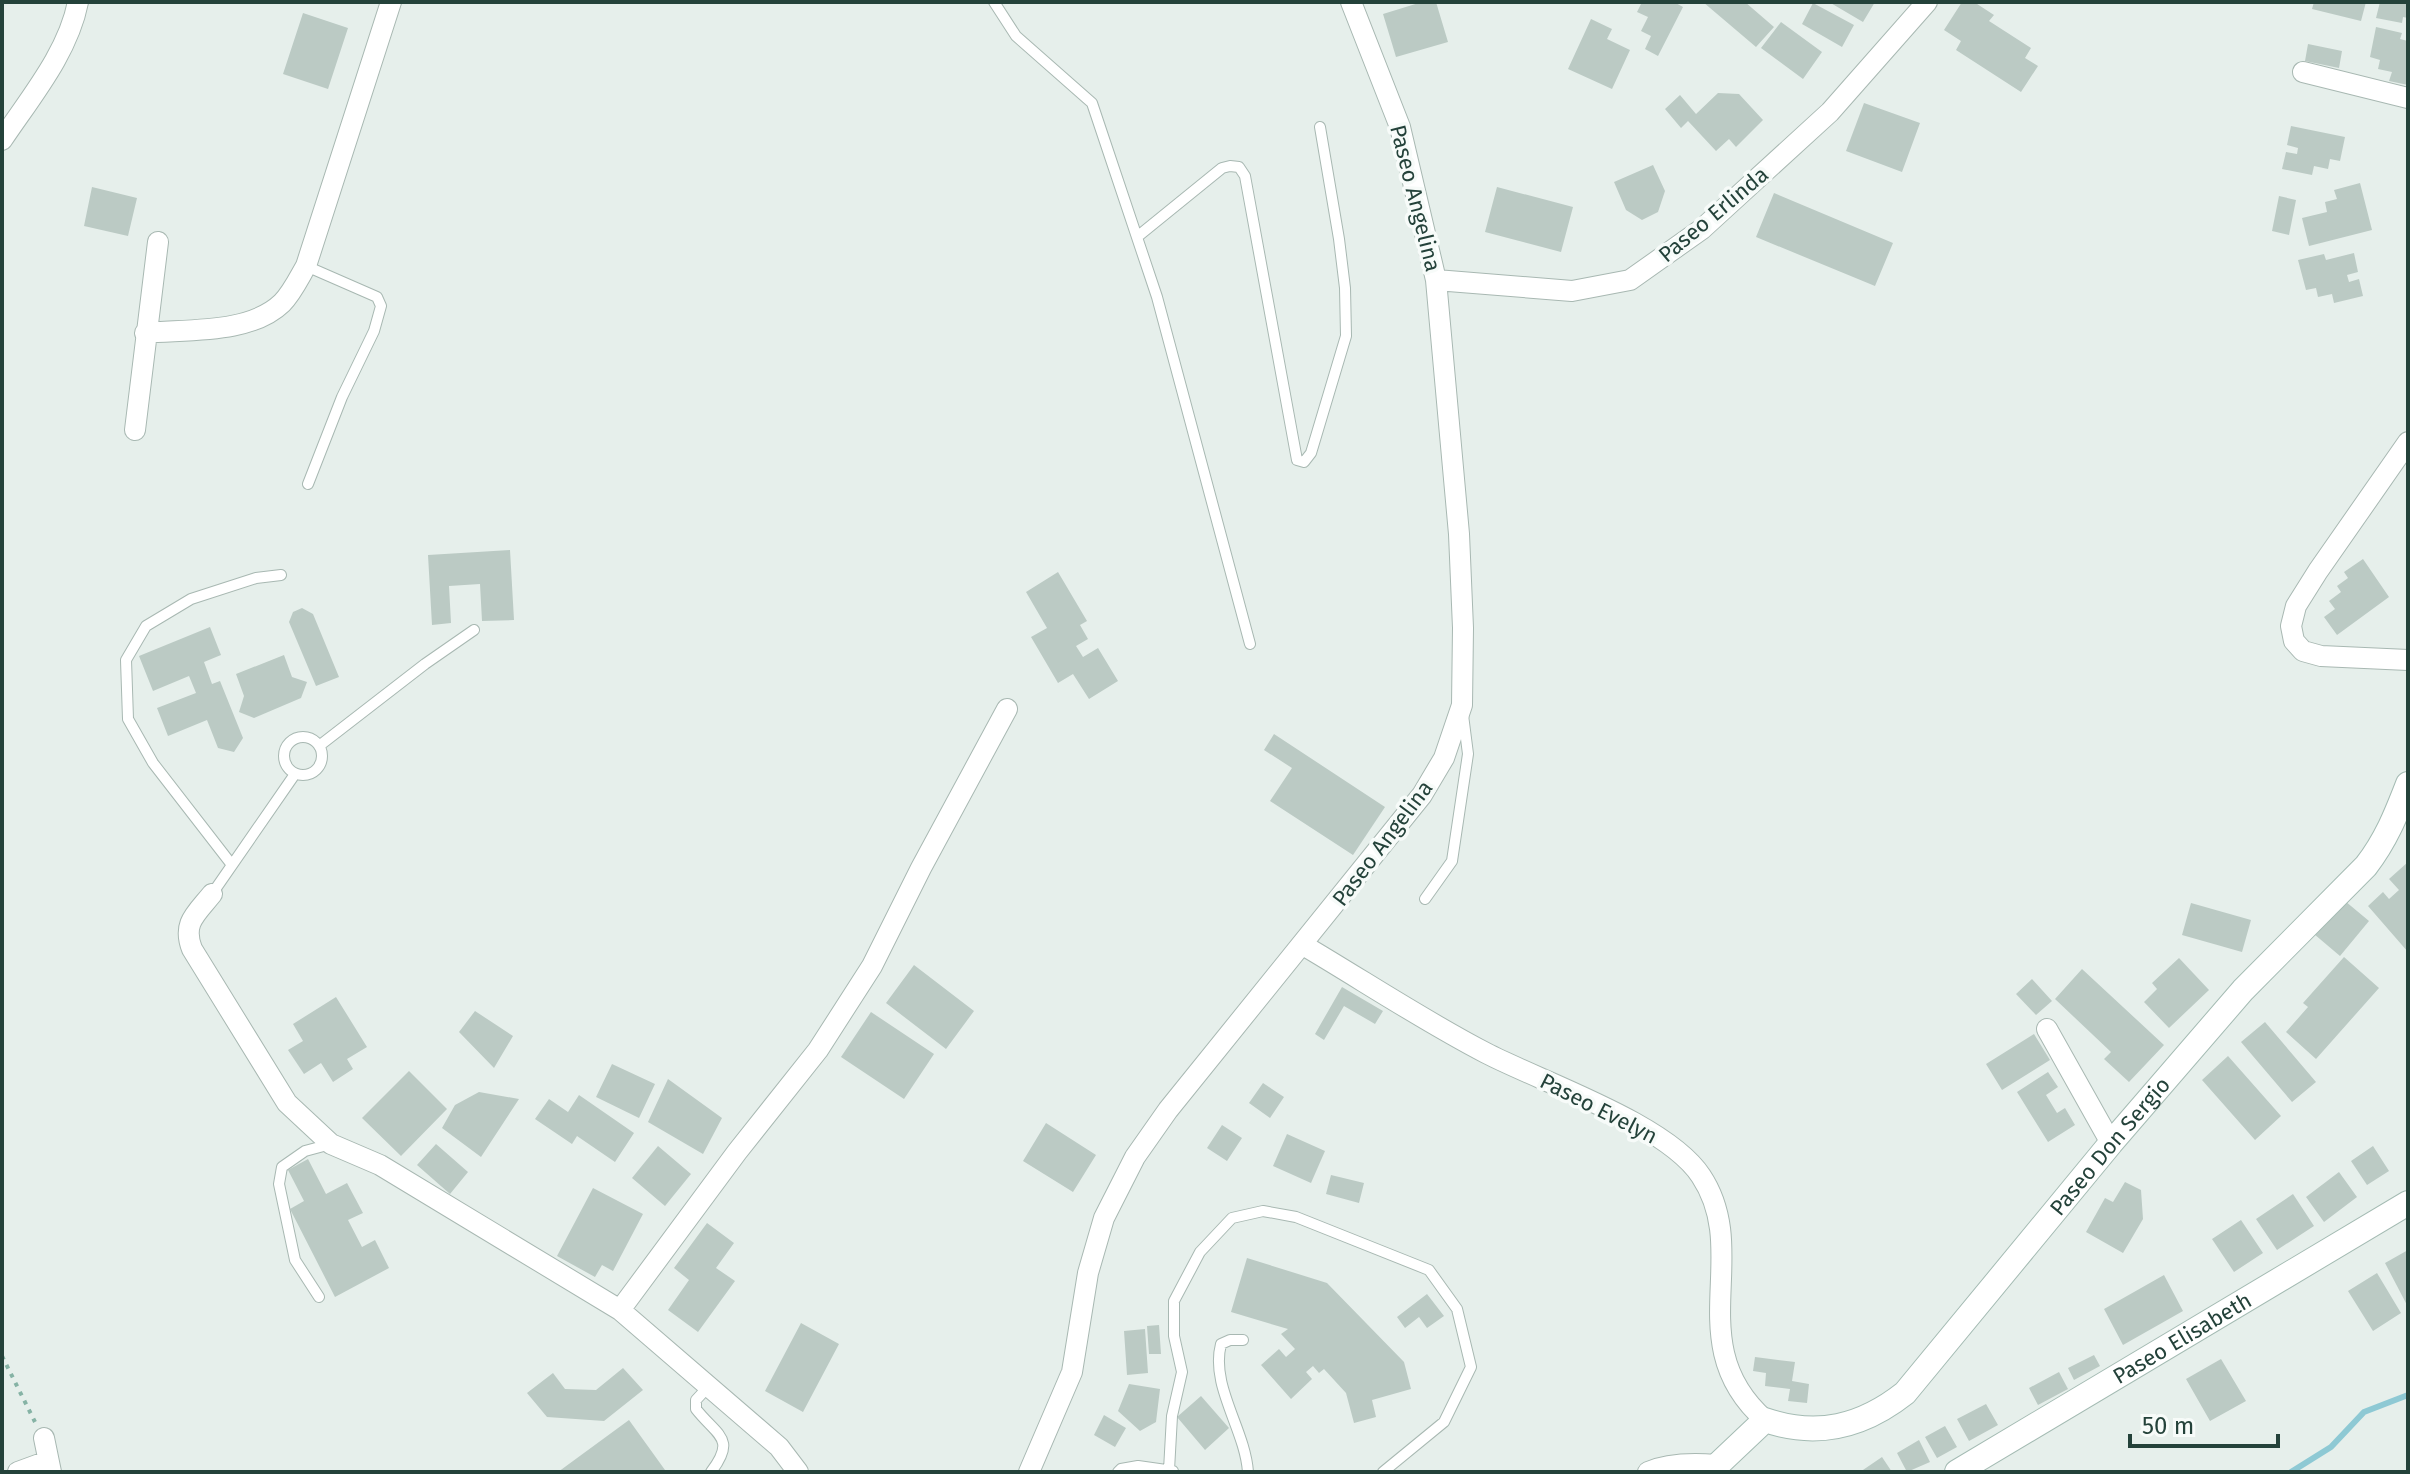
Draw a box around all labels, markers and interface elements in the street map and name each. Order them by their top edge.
street label: Paseo Angelina [1384,122,1447,274]
street label: Paseo Erlinda [1653,161,1774,268]
street label: Paseo Angelina [1326,775,1438,911]
street label: Paseo Evelyn [1536,1067,1662,1150]
street label: Paseo Don Sergio [2044,1071,2176,1221]
street label: Paseo Elisabeth [2108,1287,2256,1390]
scale bar [2130,1398,2278,1448]
text: 50 m [2142,1412,2194,1440]

